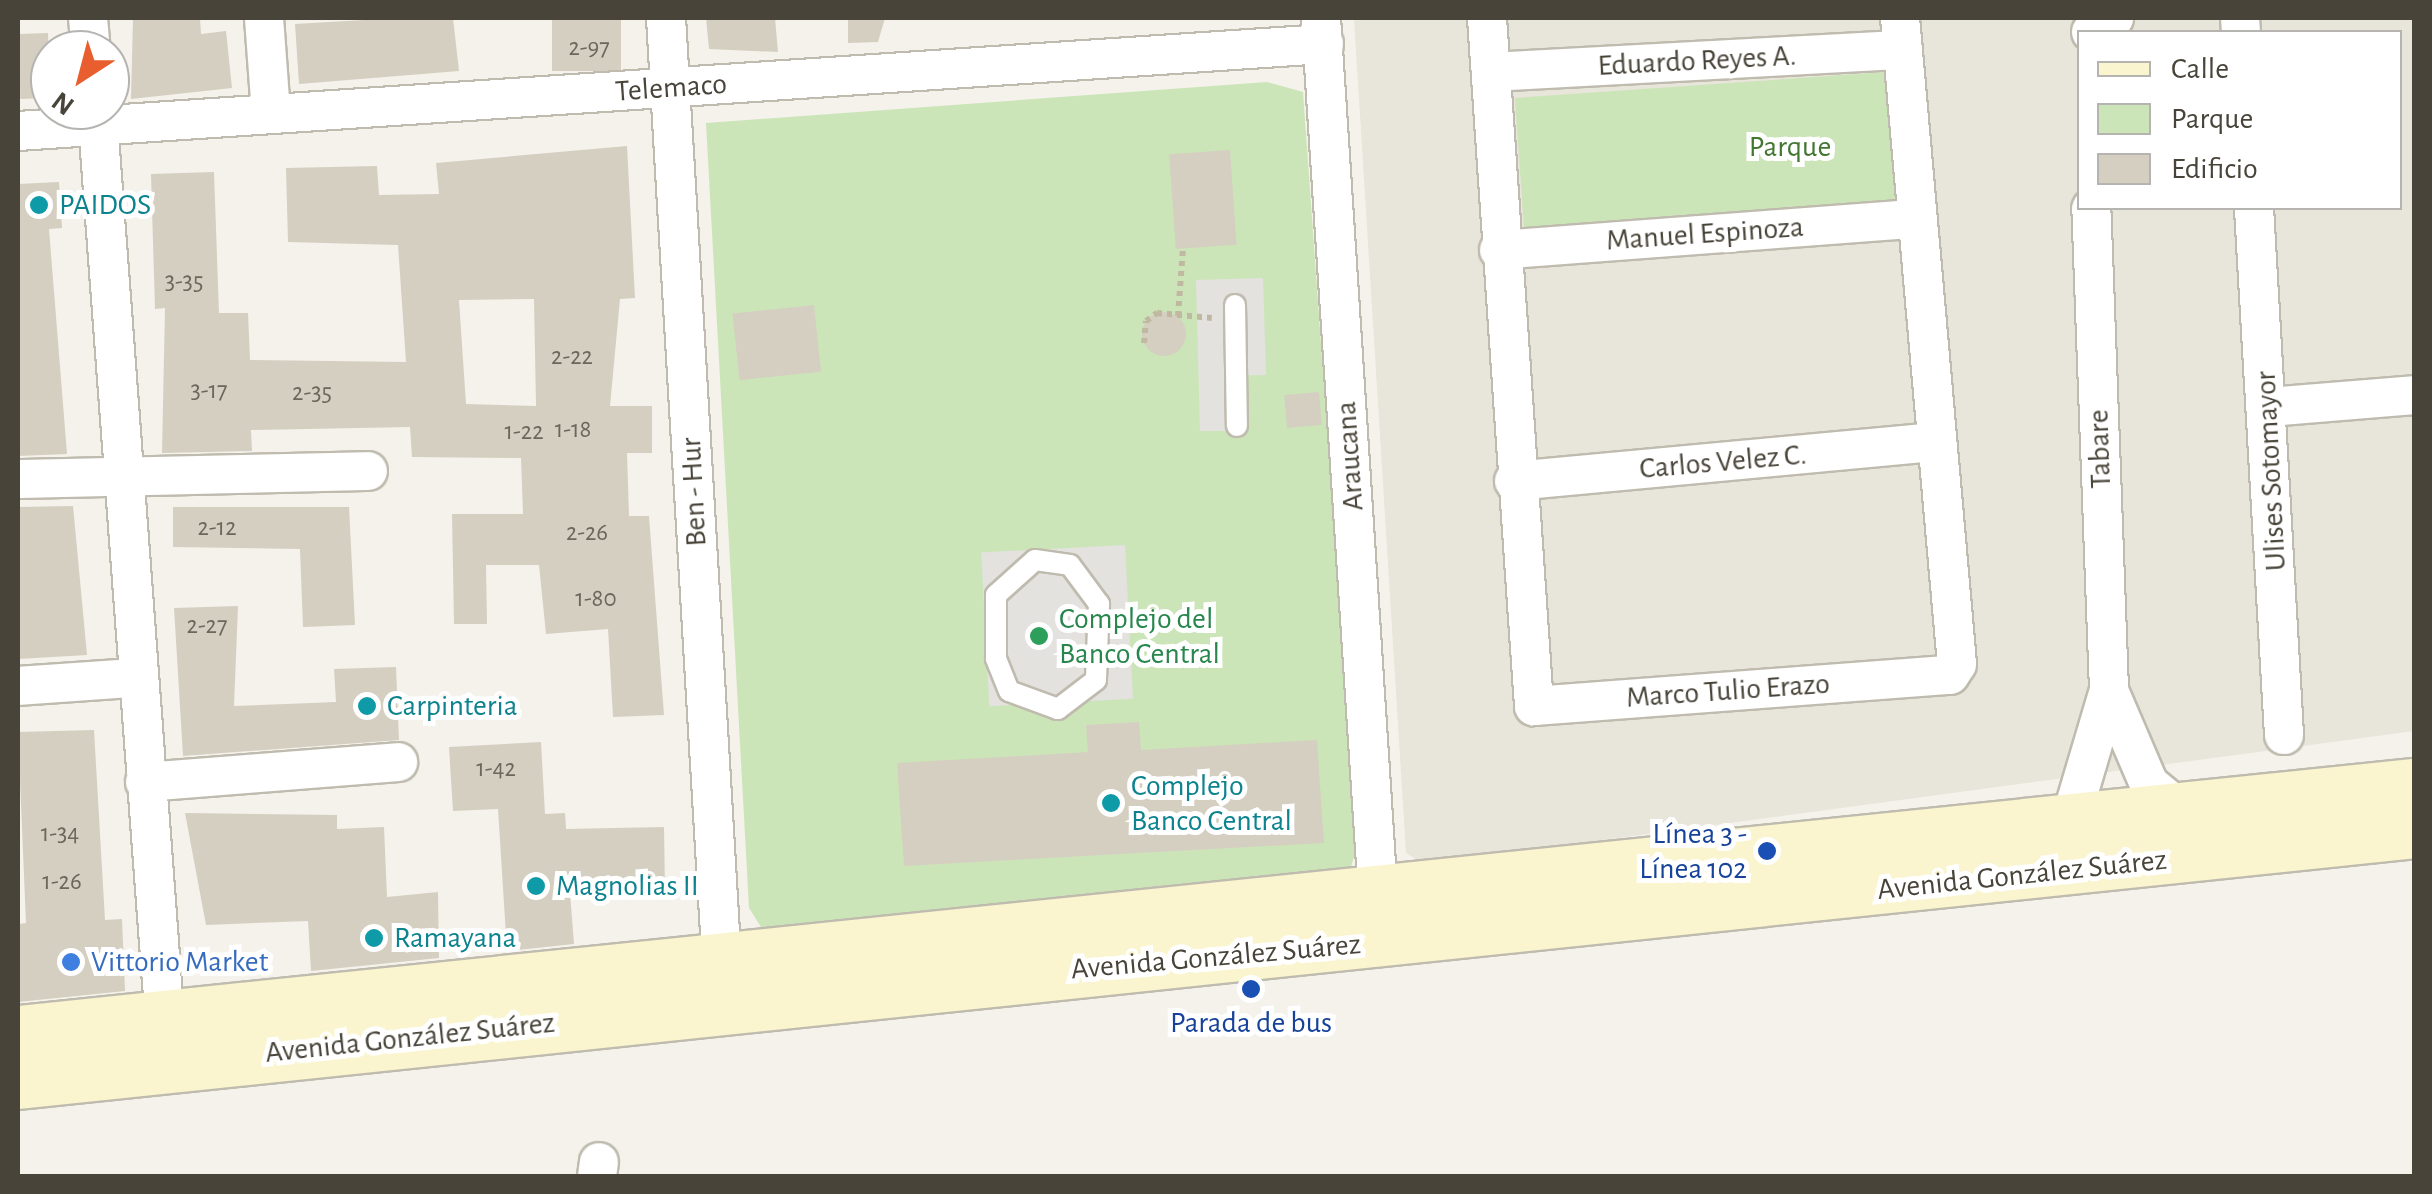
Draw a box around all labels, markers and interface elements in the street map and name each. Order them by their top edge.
north arrow [30,30,130,130]
legend [2077,30,2402,210]
house number: 2-97 [568,33,610,63]
street label: Eduardo Reyes A. [1597,38,1797,84]
text: Calle [2171,54,2229,84]
street label: Telemaco [614,66,728,110]
text: N [47,86,80,120]
text: Parque [2171,104,2253,134]
park label: Parque [1749,129,1831,165]
text: Edificio [2171,154,2258,184]
place label: PAIDOS [59,187,151,223]
marker: PAIDOS [28,194,50,216]
street label: Manuel Espinoza [1605,209,1805,259]
house number: 3-35 [165,267,203,297]
house number: 2-22 [551,342,593,372]
street label: Ulises Sotomayor [2248,370,2294,572]
house number: 3-17 [191,376,227,406]
house number: 2-35 [292,378,332,408]
street label: Araucana [1328,400,1372,512]
street label: Tabare [2081,409,2119,489]
house number: 1-18 [555,415,591,445]
house number: 1-22 [504,417,544,447]
street label: Ben - Hur [673,437,715,547]
street label: Carlos Velez C. [1638,437,1808,487]
house number: 2-12 [197,513,237,543]
house number: 2-26 [566,518,608,548]
house number: 1-80 [575,584,617,614]
place label: Complejo del Banco Central [1059,601,1220,672]
house number: 2-27 [187,611,227,641]
marker: Complejo del Banco Central [1028,625,1050,647]
street label: Marco Tulio Erazo [1625,666,1831,716]
place label: Carpinteria [387,688,518,724]
marker: Carpinteria [356,695,378,717]
house number: 1-42 [476,754,516,784]
place label: Complejo Banco Central [1131,768,1292,838]
marker: Complejo Banco Central [1100,792,1122,814]
place label: Línea 3 - Línea 102 [1639,816,1747,886]
house number: 1-34 [41,819,79,849]
marker: Línea 3 - Línea 102 [1756,840,1778,862]
street label: Avenida González Suárez [1875,842,2169,908]
house number: 1-26 [42,867,82,897]
place label: Magnolias II [556,868,699,904]
marker: Magnolias II [525,875,547,897]
place label: Ramayana [394,920,516,956]
street label: Avenida González Suárez [1070,926,1362,988]
marker: Ramayana [363,927,385,949]
place label: Vittorio Market [91,944,268,980]
marker: Vittorio Market [60,951,82,973]
marker: Parada de bus [1240,978,1262,1000]
street label: Avenida González Suárez [263,1005,557,1071]
place label: Parada de bus [1170,1005,1332,1041]

